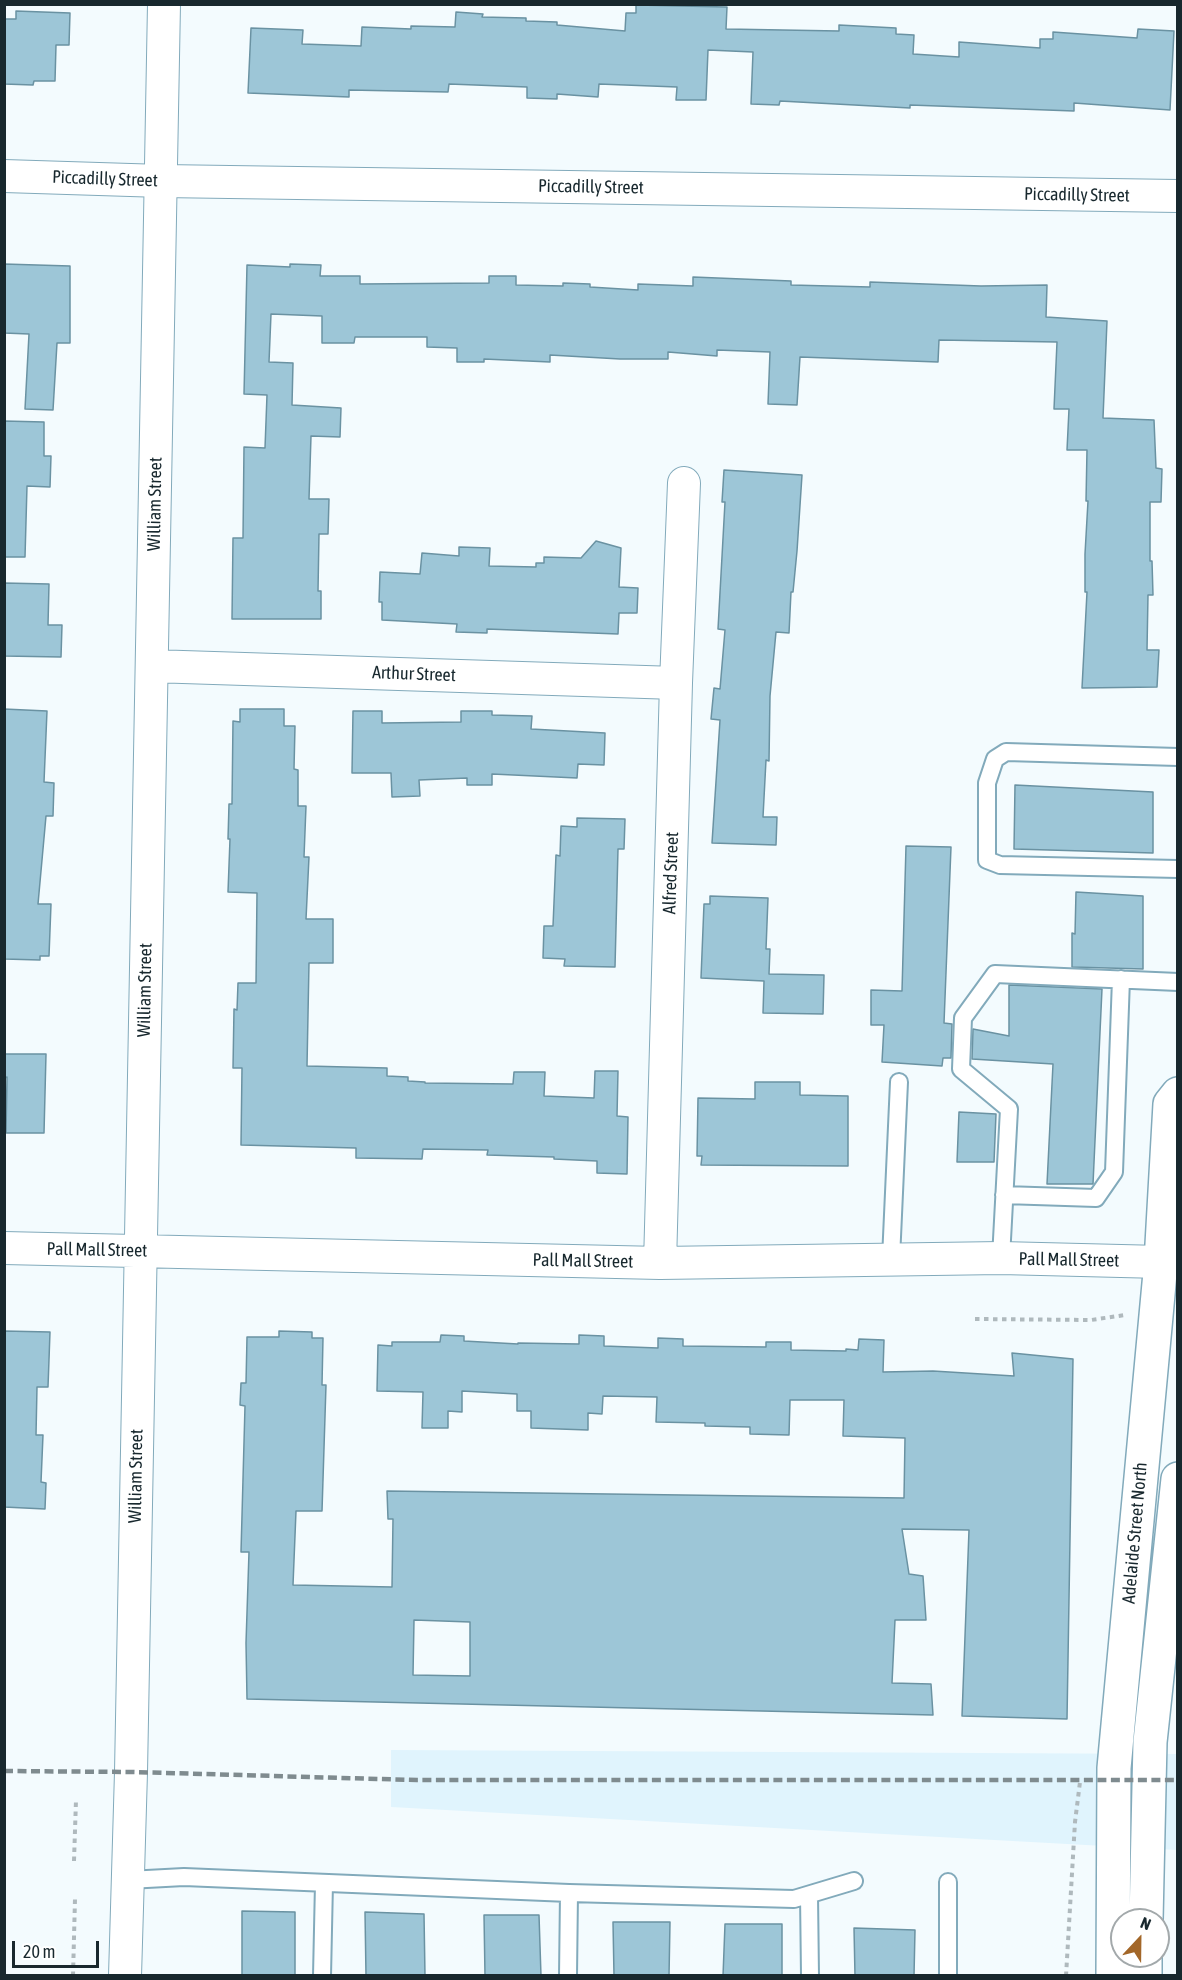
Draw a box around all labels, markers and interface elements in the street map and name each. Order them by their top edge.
street label: Piccadilly Street [52,166,158,192]
street label: Piccadilly Street [538,175,644,199]
street label: Piccadilly Street [1024,183,1130,207]
street label: William Street [143,457,167,551]
street label: Arthur Street [372,662,456,686]
street label: Alfred Street [659,831,683,915]
street label: William Street [133,943,157,1037]
street label: Pall Mall Street [46,1238,148,1262]
street label: Pall Mall Street [1018,1248,1120,1272]
street label: Pall Mall Street [532,1249,634,1273]
street label: William Street [124,1429,148,1523]
street label: Adelaide Street North [1118,1461,1152,1605]
north arrow [1110,1908,1170,1968]
text: N [1138,1913,1154,1933]
scale bar [15,1929,102,1967]
text: 20 m [23,1941,55,1962]

